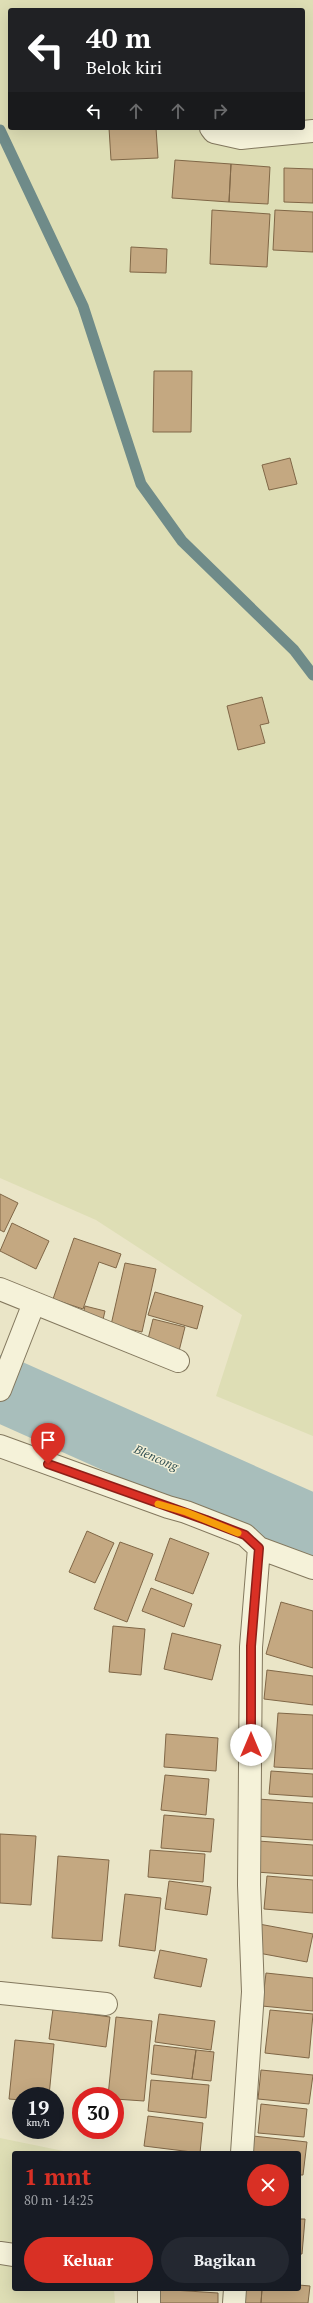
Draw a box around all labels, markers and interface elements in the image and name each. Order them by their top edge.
text: 40 m [86,19,151,56]
icon: left [20,24,72,76]
text: Belok kiri [86,55,162,79]
icon: left [83,100,105,122]
icon: ahead [125,100,147,122]
icon: ahead [167,100,189,122]
icon: right [209,100,231,122]
pin [31,1423,65,1464]
icon: arrive [37,1429,59,1451]
water label: Blencong [131,1441,181,1474]
position arrow [230,1724,272,1766]
speed limit sign: 30 [72,2087,124,2139]
text: 19 [27,2094,49,2121]
text: km/h [26,2116,50,2129]
text: 1 mnt [24,2160,91,2192]
button: close [247,2164,289,2206]
text: 80 m · 14:25 [24,2191,94,2209]
button: Keluar [24,2237,153,2283]
button: Bagikan [161,2237,289,2283]

